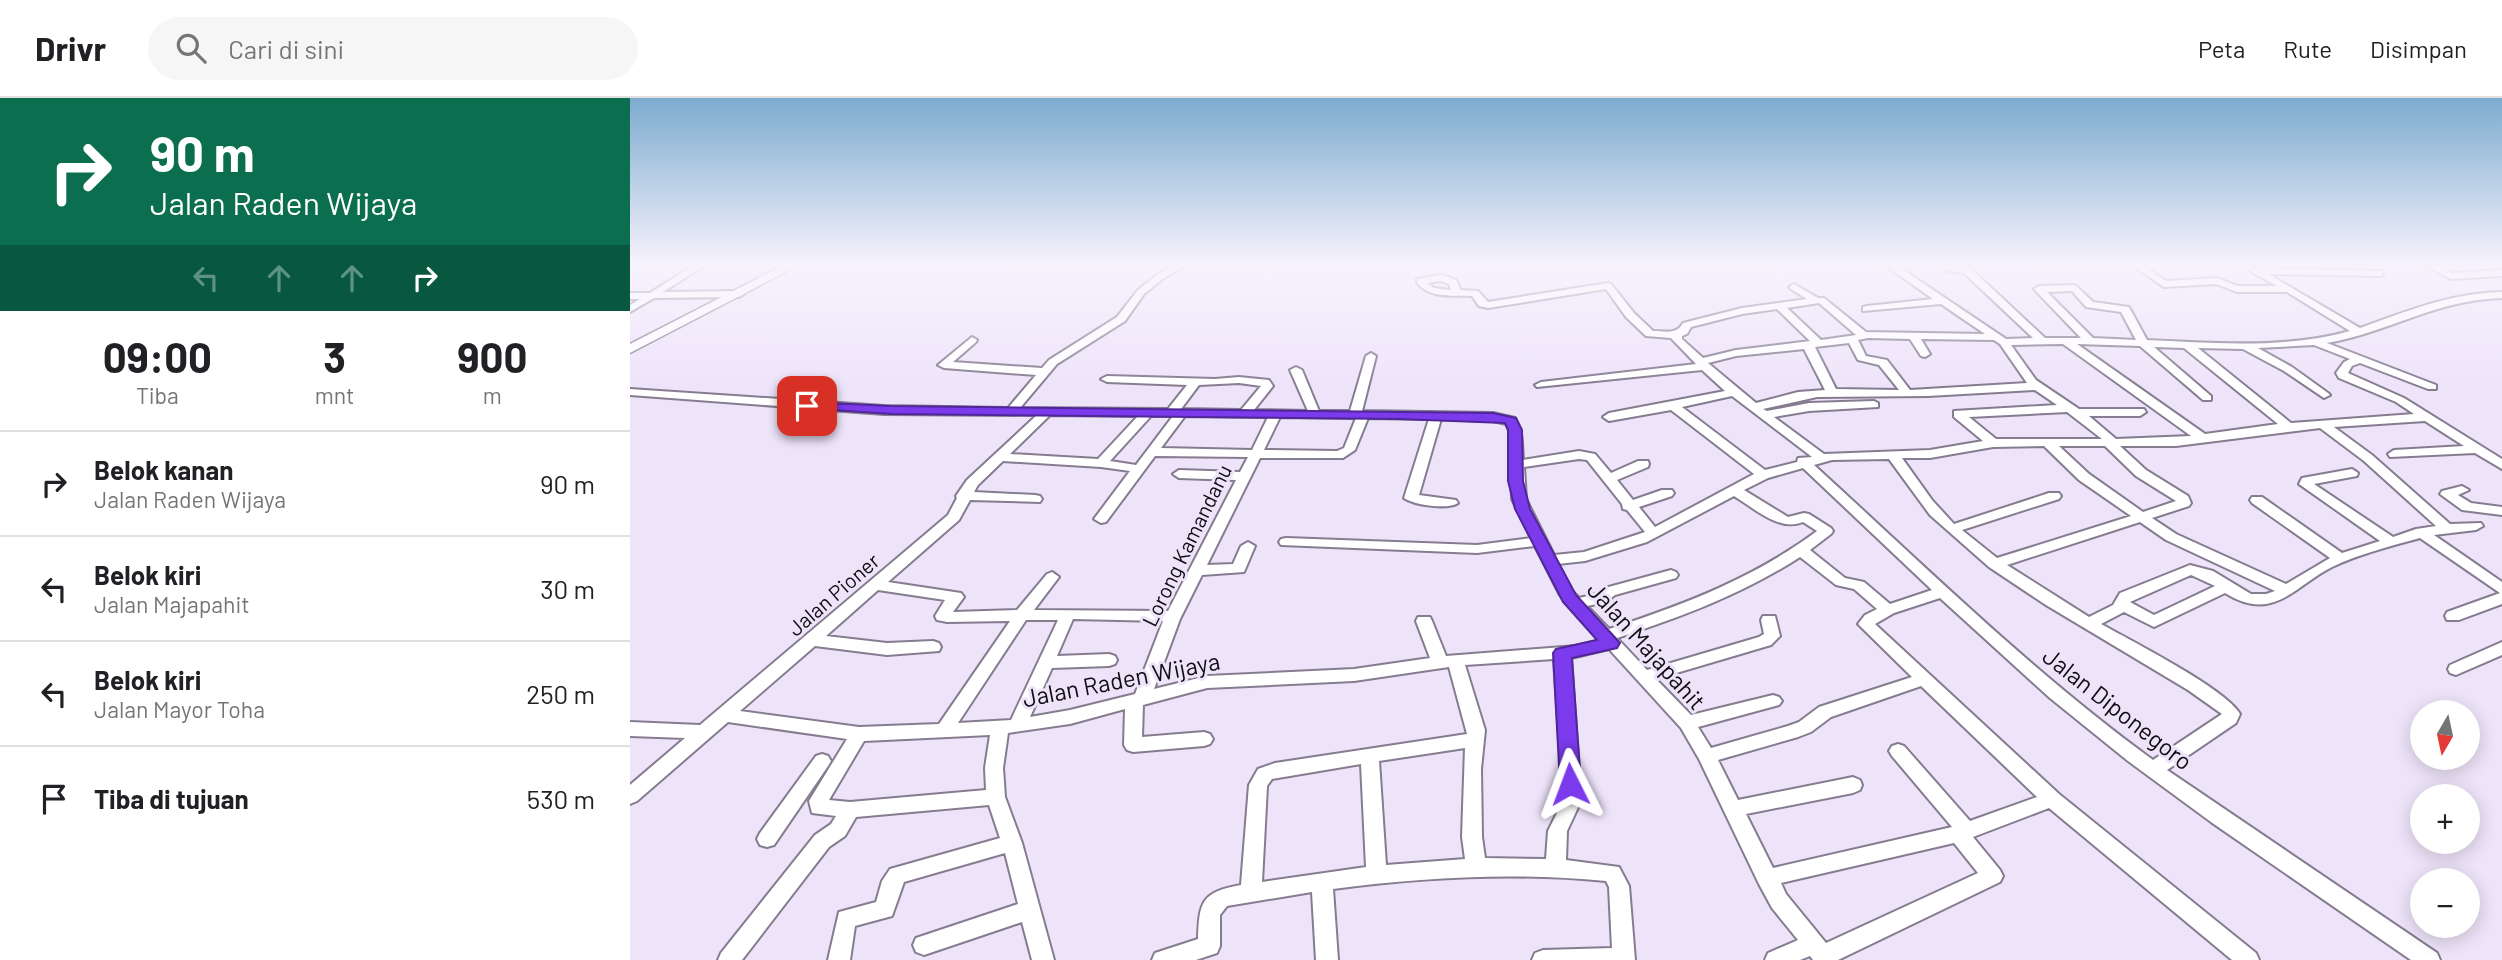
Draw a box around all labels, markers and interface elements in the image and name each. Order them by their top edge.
search box [148,17,638,80]
text: Drivr [35,28,106,68]
icon: search [172,29,210,67]
text: Cari di sini [228,33,344,64]
text: Peta [2198,34,2245,63]
text: Rute [2283,34,2332,63]
text: Disimpan [2370,34,2467,63]
text: 90 m [150,123,255,182]
icon: right [35,126,126,217]
text: Jalan Raden Wijaya [150,183,417,221]
icon: left [187,259,225,297]
icon: ahead [260,259,298,297]
icon: ahead [333,259,371,297]
icon: right [406,259,444,297]
text: 09:00 [103,331,212,381]
text: 3 [323,331,346,381]
text: 900 [457,331,527,381]
pin [777,376,837,436]
text: Tiba [136,381,179,409]
text: mnt [315,381,355,409]
text: m [483,381,502,409]
icon: arrive [788,387,826,425]
text: Belok kanan [94,454,233,485]
street label: Lorong Kamandanu [1136,460,1236,630]
icon: right [35,465,73,503]
text: 90 m [540,468,595,499]
text: Jalan Raden Wijaya [94,485,286,513]
street label: Jalan Pioner [782,547,884,641]
text: Belok kiri [94,559,201,590]
icon: left [35,570,73,608]
text: 30 m [540,573,595,604]
street label: Jalan Majapahit [1582,575,1712,715]
text: Jalan Majapahit [94,590,250,618]
street label: Jalan Diponegoro [2037,641,2199,775]
street label: Jalan Raden Wijaya [1020,646,1222,712]
text: Belok kiri [94,664,201,695]
icon: left [35,675,73,713]
text: 250 m [526,678,595,709]
text: Jalan Mayor Toha [94,695,265,723]
north arrow [2410,700,2480,770]
map controls [2410,700,2480,938]
position arrow [1533,747,1607,821]
icon: arrive [35,780,73,818]
text: Tiba di tujuan [94,783,249,814]
text: 530 m [527,783,595,814]
button: + [2410,784,2480,854]
button: − [2410,868,2480,938]

